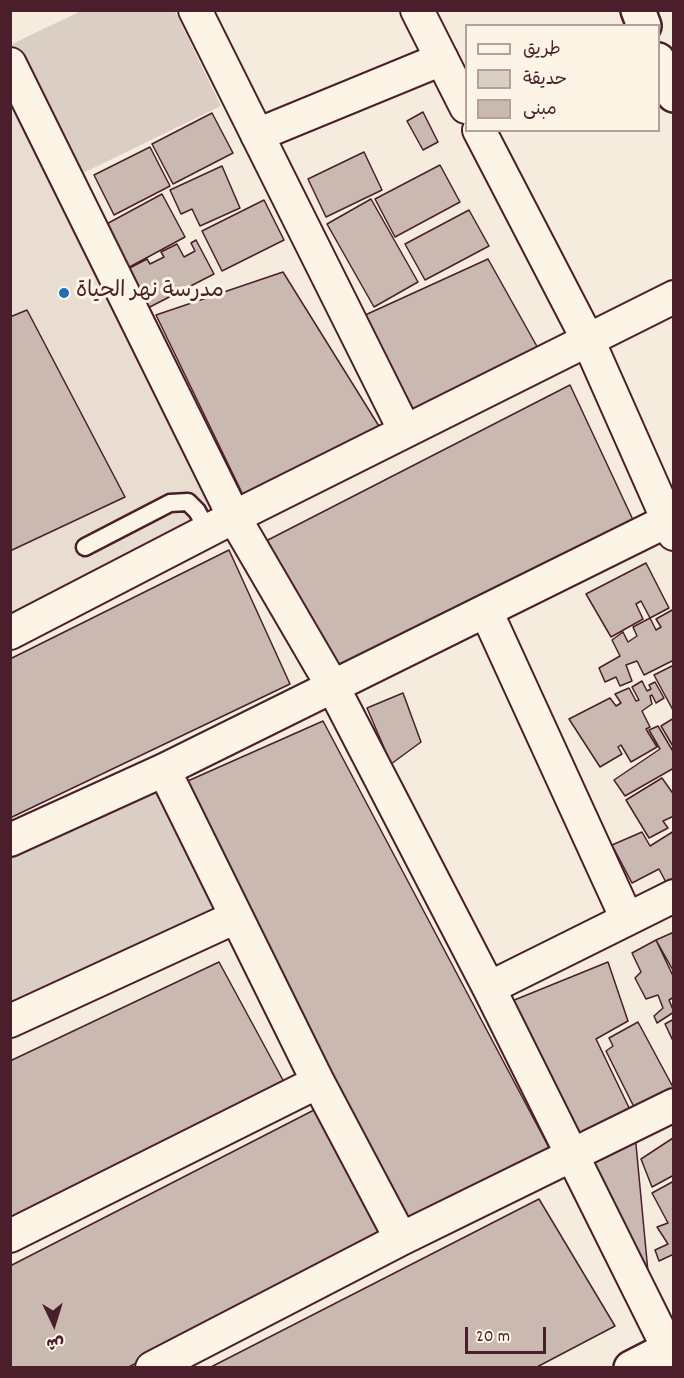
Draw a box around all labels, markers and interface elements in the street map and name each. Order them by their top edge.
legend [465,24,660,132]
text: طريق [523,38,561,63]
text: حديقة [523,68,567,93]
text: مبنى [523,98,557,123]
place label: مدرسة نهر الحياة [76,280,224,306]
marker: مدرسة نهر الحياة [57,286,71,300]
north arrow [24,1294,84,1354]
scale bar [468,1315,549,1353]
text: 20 m [476,1325,510,1350]
text: ش [46,1330,65,1355]

